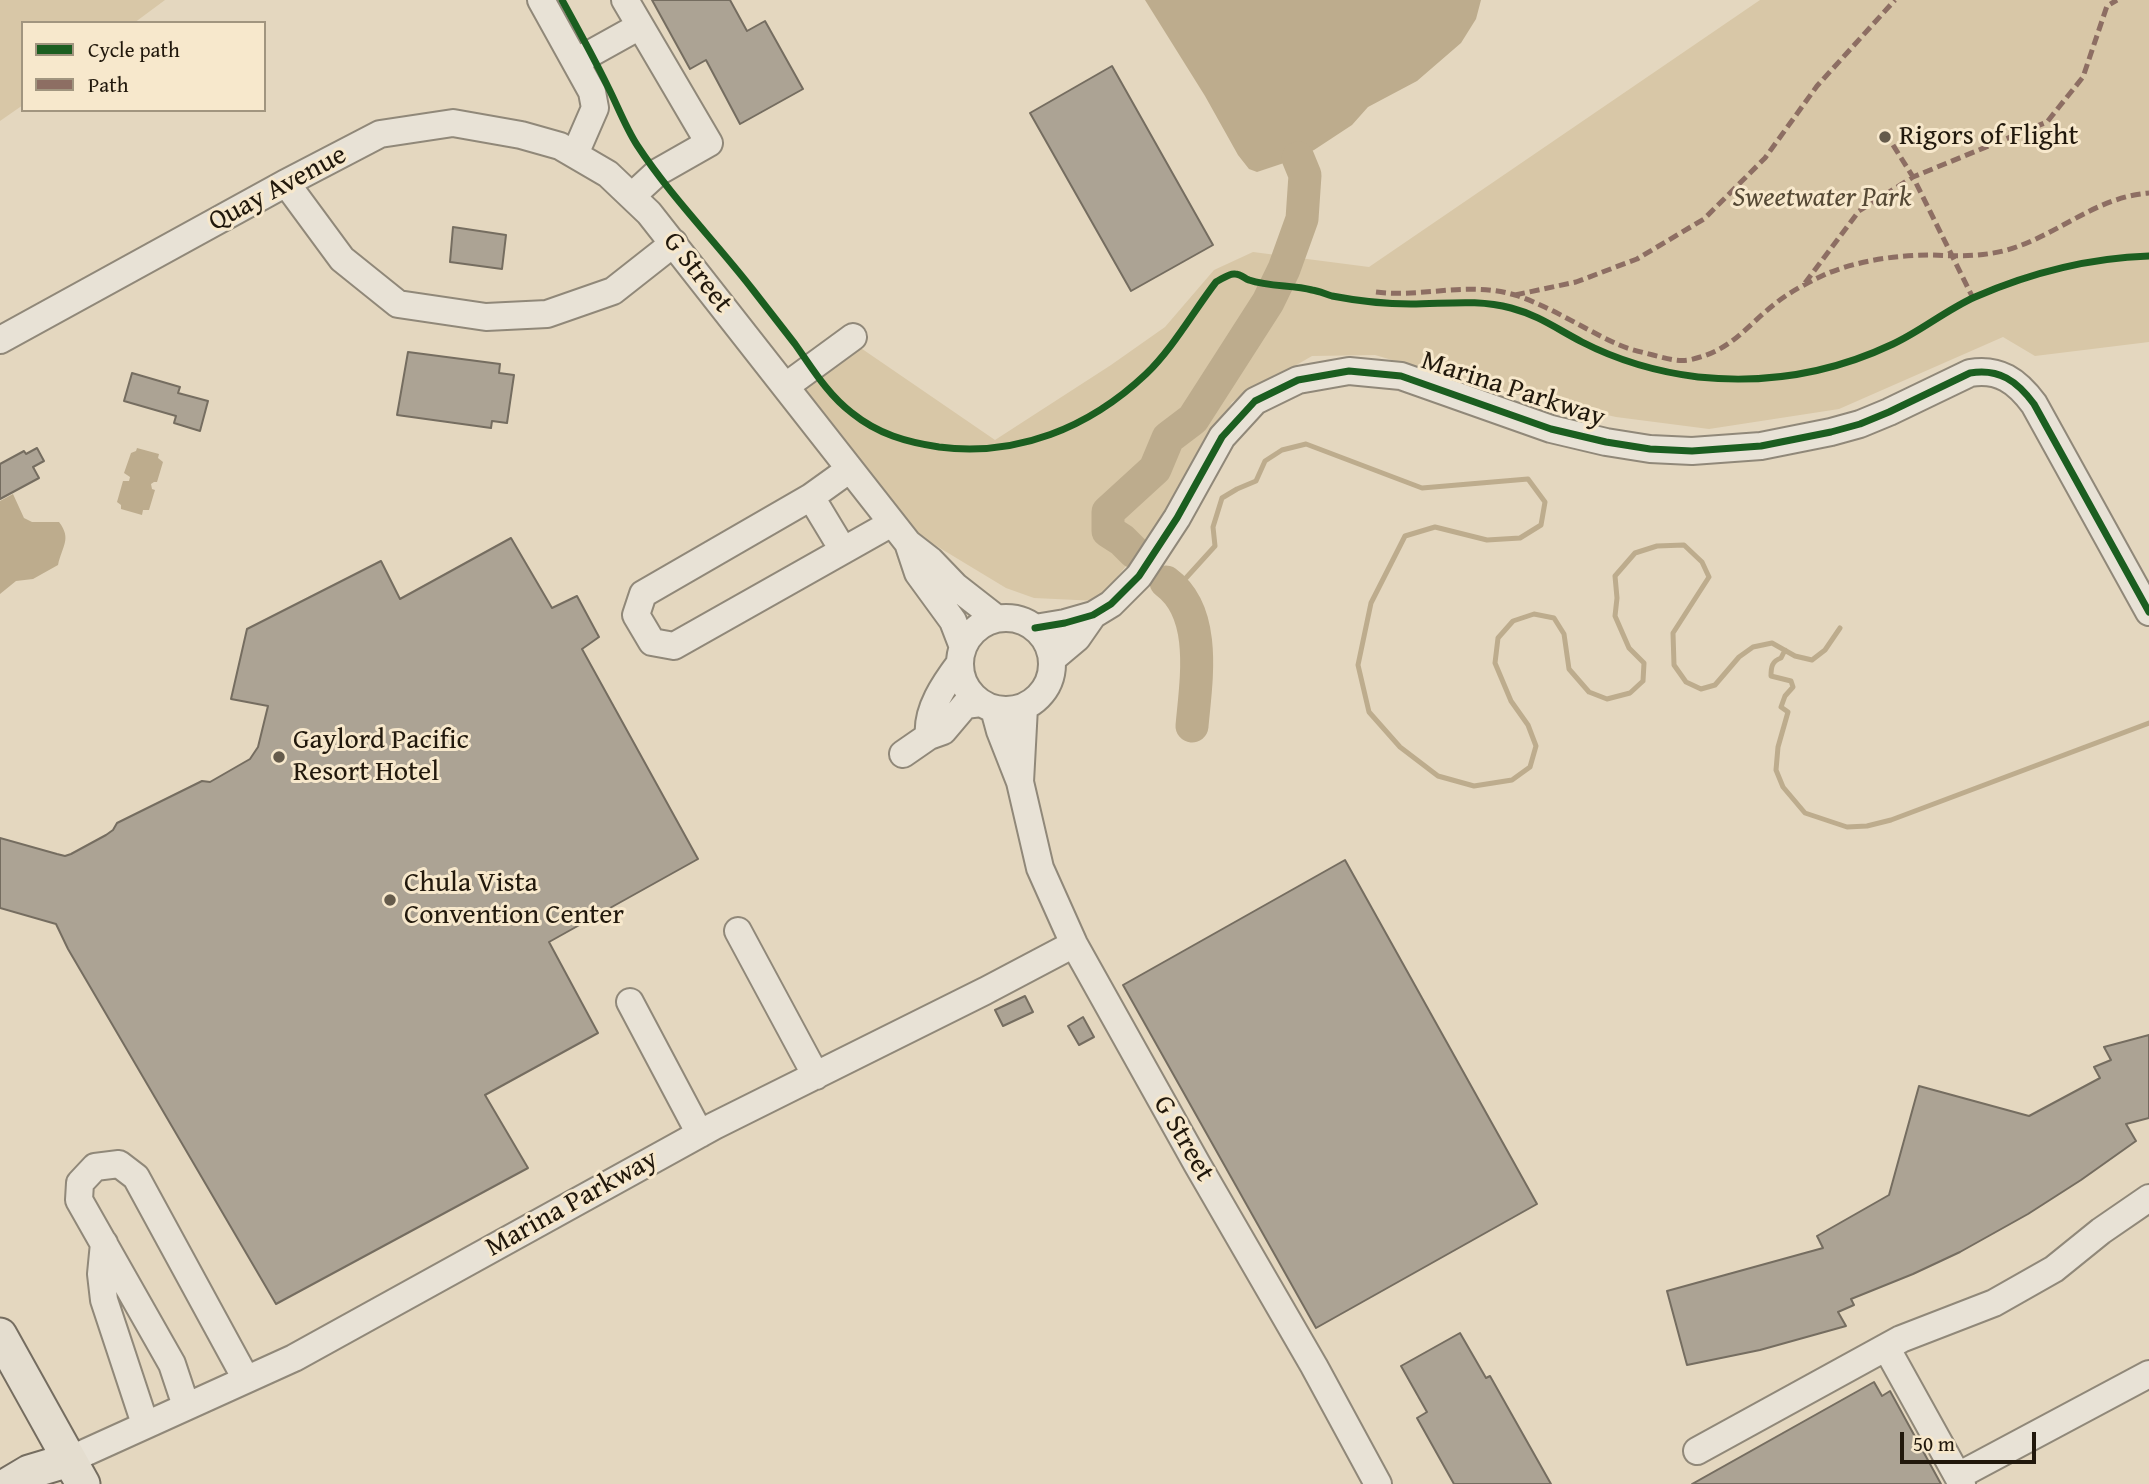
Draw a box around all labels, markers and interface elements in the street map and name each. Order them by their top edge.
legend [21,21,266,112]
text: Cycle path [88,34,180,65]
text: Path [88,69,128,100]
place label: Rigors of Flight [1899,120,2078,154]
marker: Rigors of Flight [1877,129,1893,145]
street label: Quay Avenue [203,139,353,239]
park label: Sweetwater Park [1732,182,1912,216]
street label: G Street [655,226,739,320]
street label: Marina Parkway [1417,344,1609,436]
place label: Gaylord Pacific Resort Hotel [293,724,469,790]
marker: Gaylord Pacific Resort Hotel [271,749,287,765]
place label: Chula Vista Convention Center [404,867,624,933]
marker: Chula Vista Convention Center [382,892,398,908]
street label: G Street [1145,1090,1221,1188]
street label: Marina Parkway [480,1143,664,1265]
scale bar [1904,1418,2040,1462]
text: 50 m [1913,1428,1955,1459]

